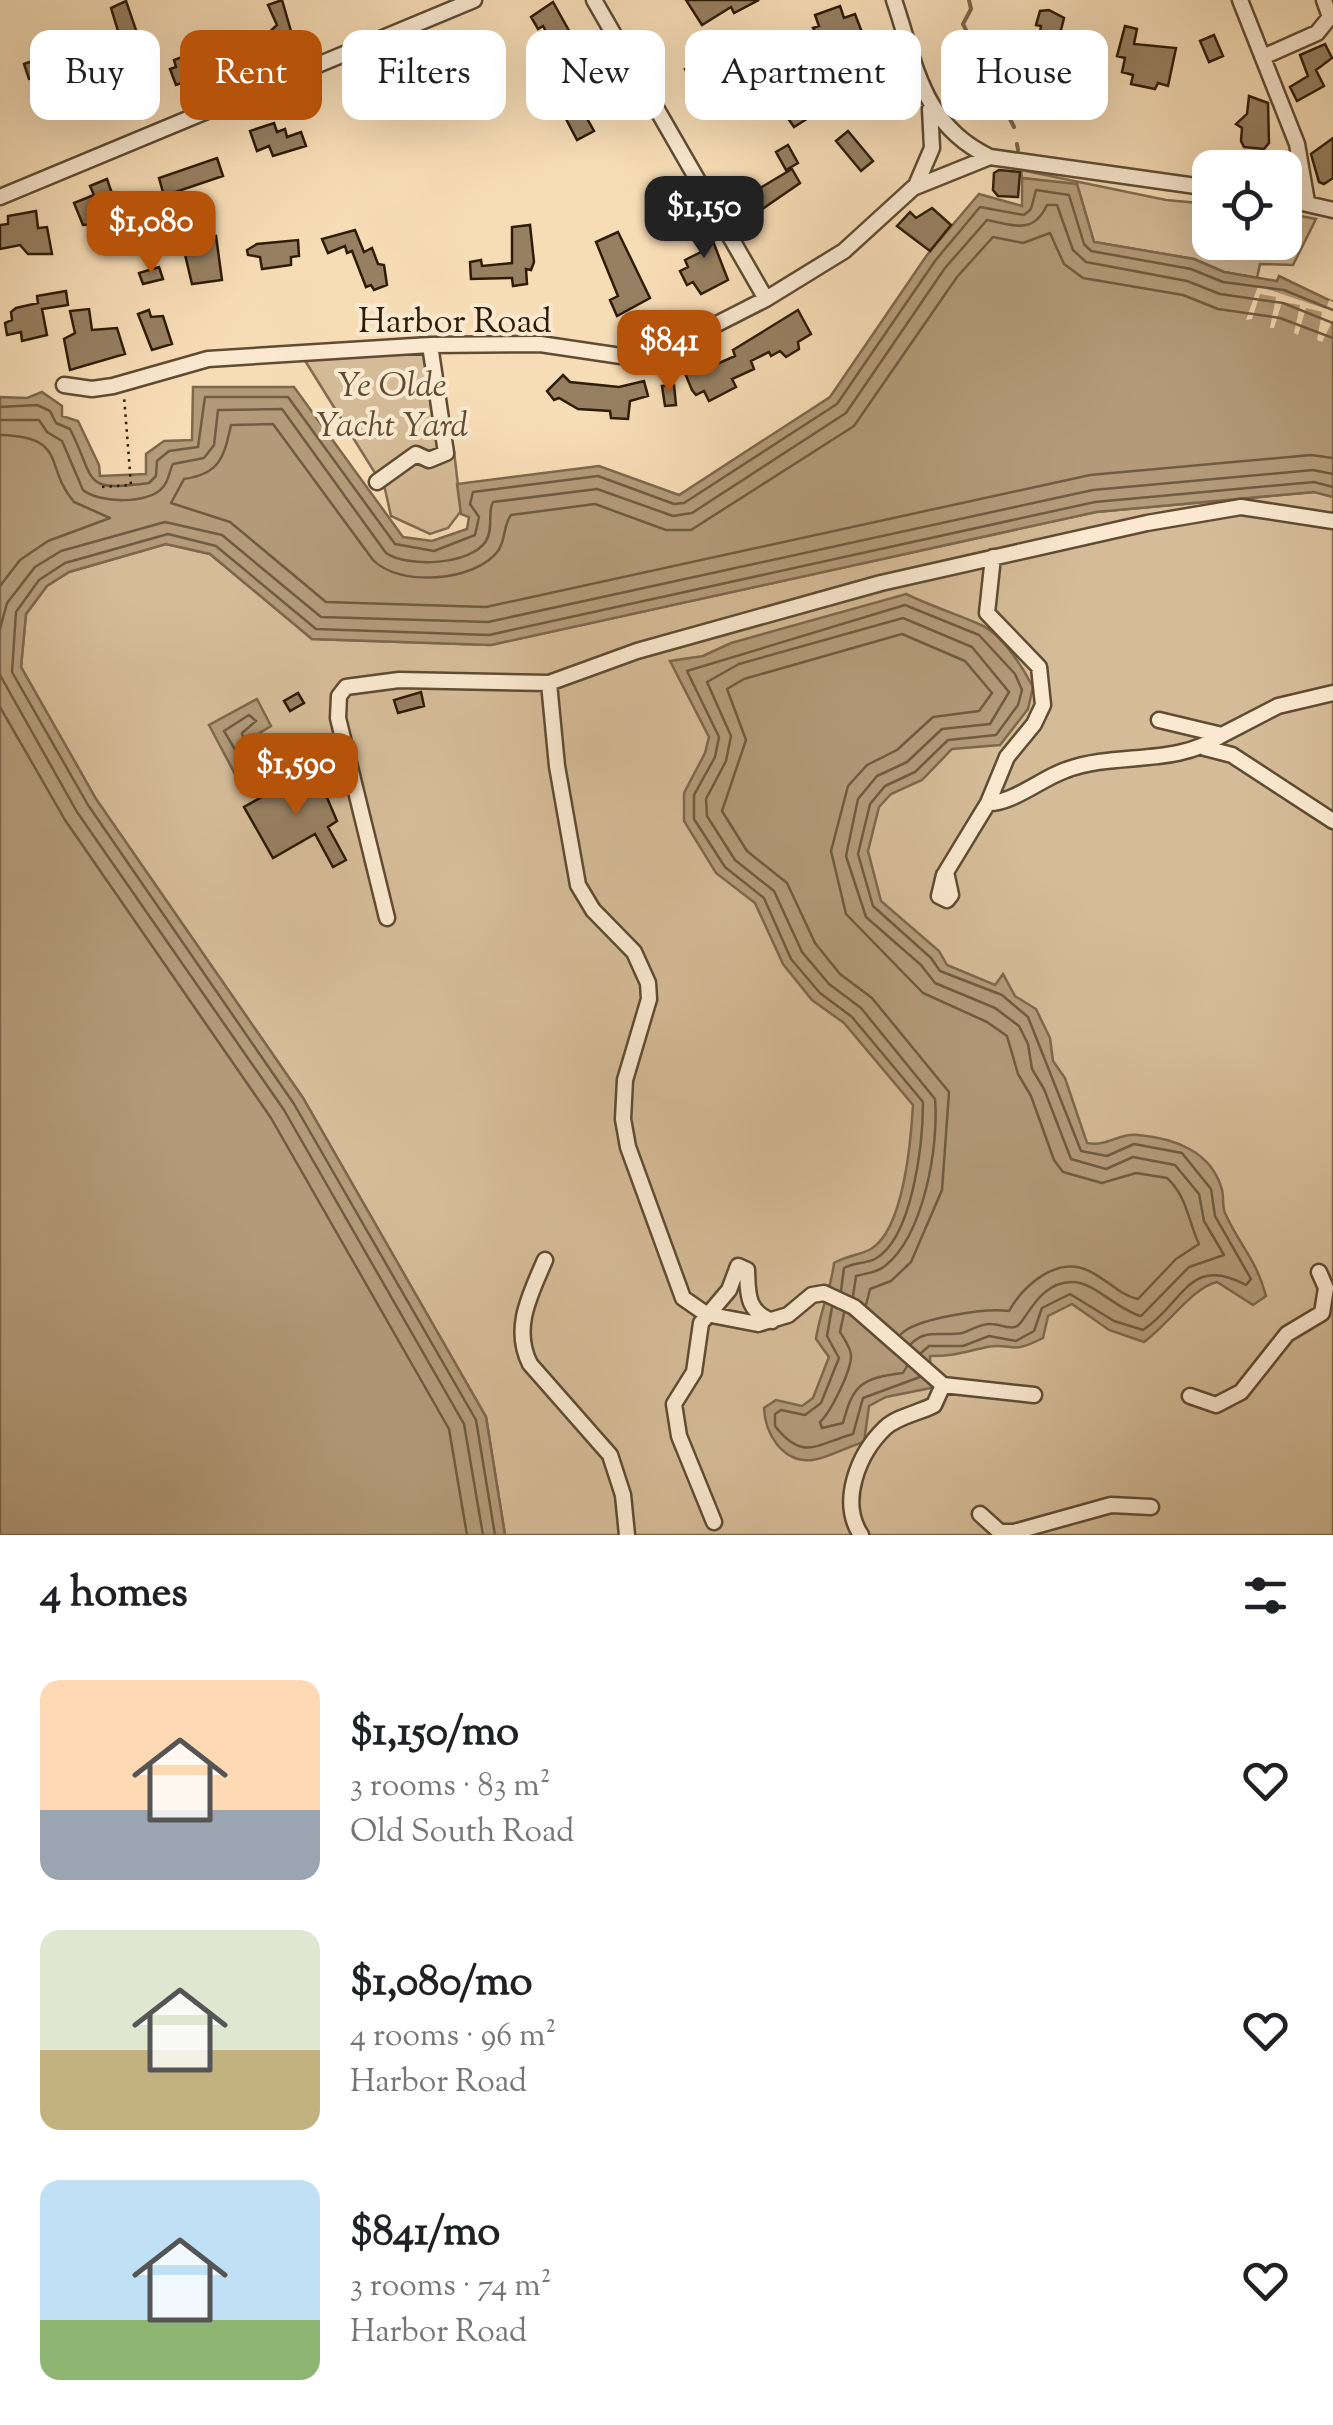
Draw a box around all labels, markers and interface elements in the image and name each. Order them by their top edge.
chip: Buy [30,30,160,120]
chip: Rent [180,30,322,120]
chip: Filters [342,30,506,120]
chip: New [526,30,665,120]
chip: Apartment [685,30,921,120]
chip: House [941,30,1108,120]
map controls [1192,150,1302,260]
button: locate [1192,150,1302,260]
pin: $1,150 [623,176,785,261]
text: $1,150 [667,185,741,231]
pin: $1,080 [70,191,232,276]
text: $1,080 [109,200,193,246]
street label: Harbor Road [358,298,552,349]
pin: $841 [610,310,728,395]
text: $841 [639,319,699,365]
park label: Ye Olde Yacht Yard [316,362,468,453]
pin: $1,590 [215,733,377,818]
text: $1,590 [256,742,336,788]
text: 4 homes [40,1565,188,1625]
icon: filters [1238,1568,1293,1623]
text: $1,150/mo [350,1704,519,1764]
icon: home [120,1720,240,1840]
icon: heart [1238,1753,1293,1808]
text: 3 rooms · 83 m² [350,1764,550,1810]
text: Old South Road [350,1810,574,1856]
text: $1,080/mo [350,1954,532,2014]
icon: home [120,1970,240,2090]
icon: heart [1238,2003,1293,2058]
text: 4 rooms · 96 m² [350,2014,556,2060]
text: Harbor Road [350,2060,527,2106]
text: $841/mo [350,2204,500,2264]
icon: home [120,2220,240,2340]
icon: heart [1238,2253,1293,2308]
text: 3 rooms · 74 m² [350,2264,552,2310]
text: Harbor Road [350,2310,527,2356]

